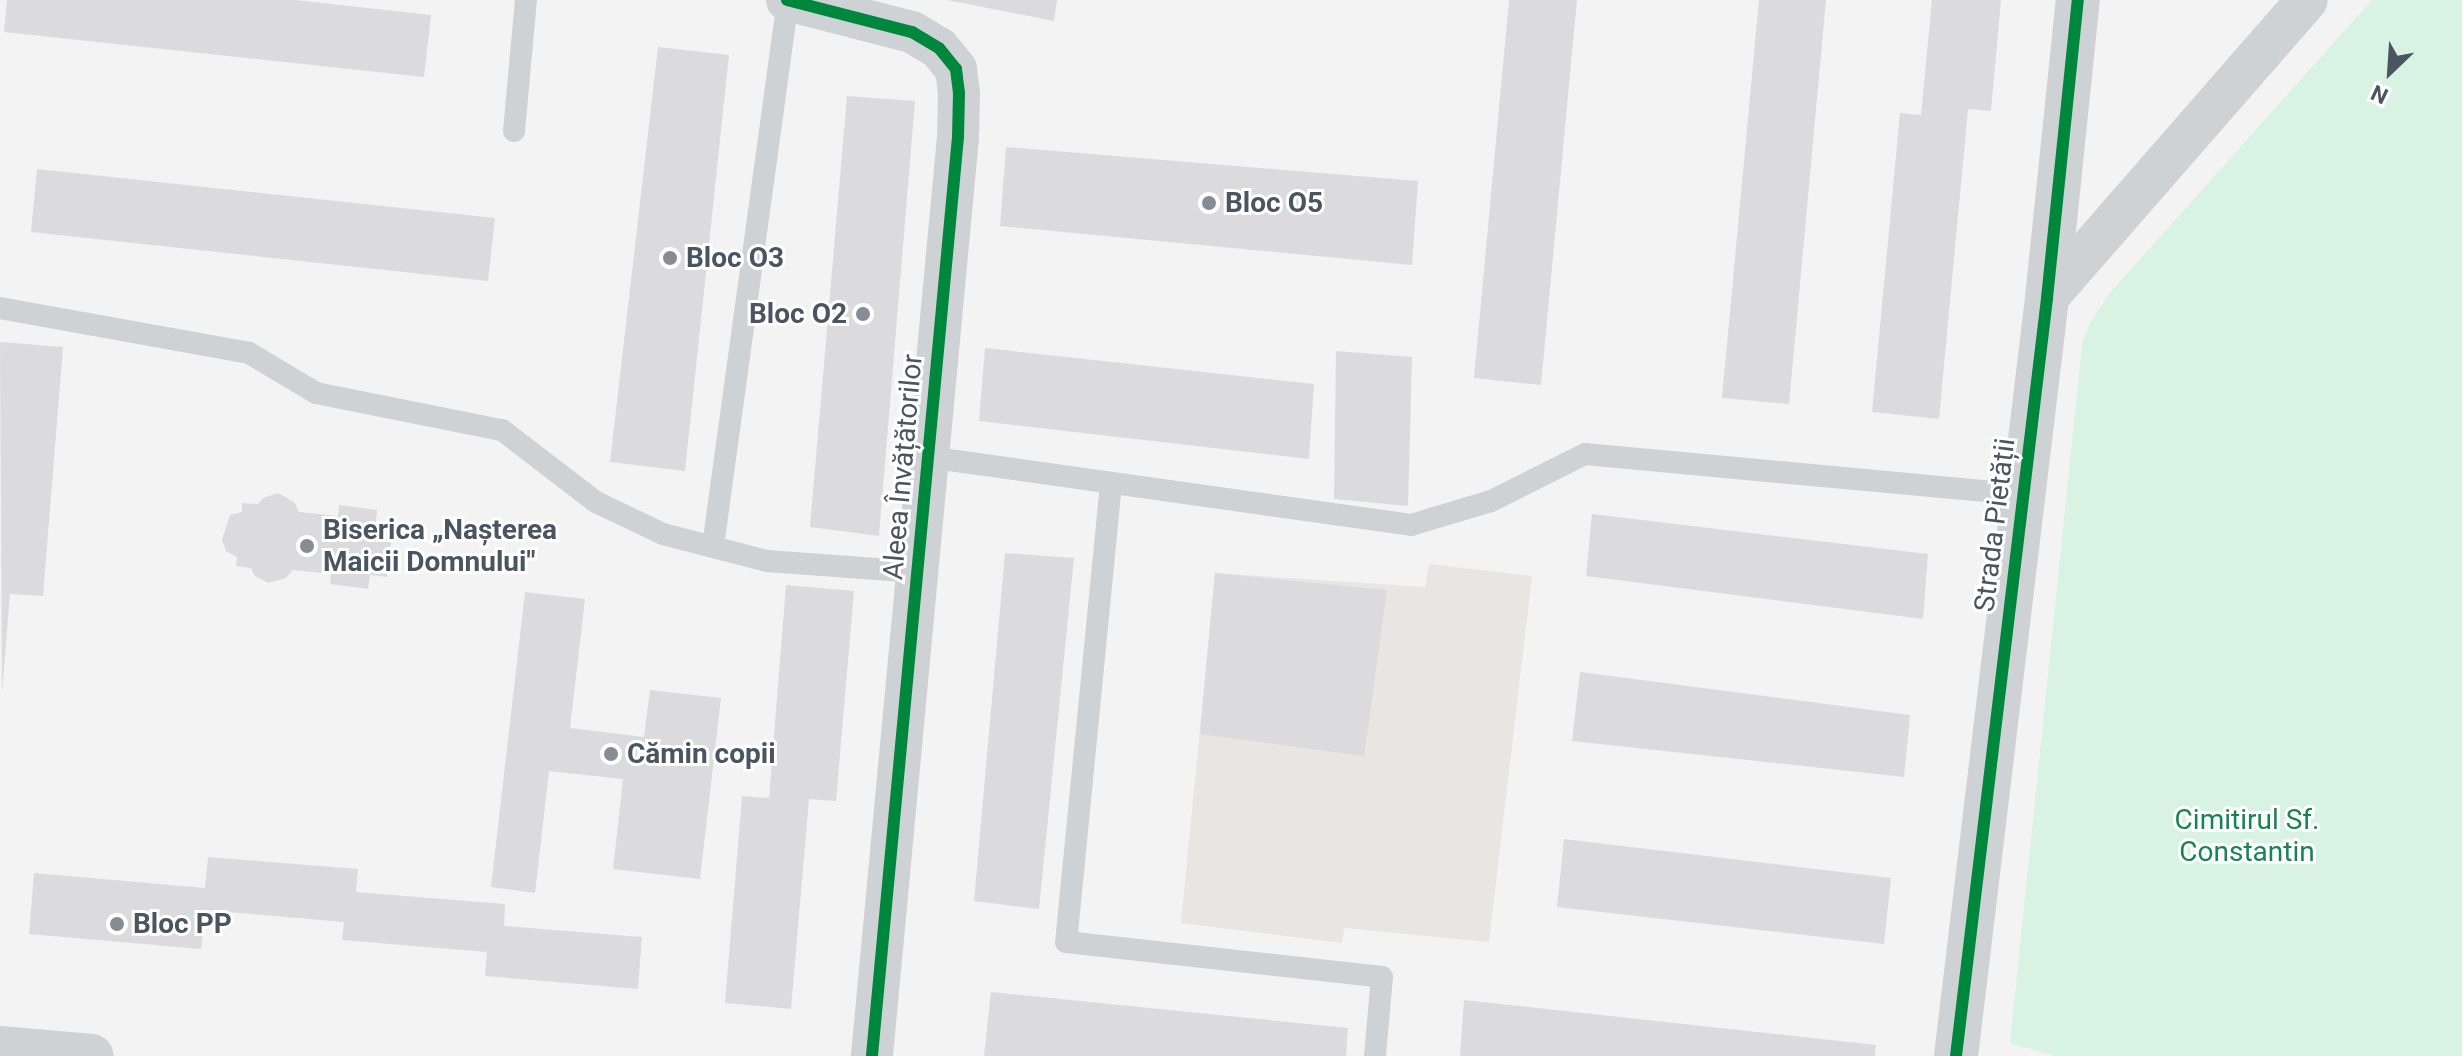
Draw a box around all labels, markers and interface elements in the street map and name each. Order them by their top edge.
north arrow [2350,32,2430,112]
text: N [2367,80,2392,109]
place label: Bloc O5 [1225,186,1323,220]
marker: Bloc O5 [1200,194,1218,212]
place label: Bloc O3 [686,241,784,275]
marker: Bloc O3 [661,249,679,267]
place label: Bloc O2 [749,297,847,331]
marker: Bloc O2 [854,305,872,323]
street label: Aleea Învățătorilor [876,353,930,581]
street label: Strada Pietății [1968,436,2022,614]
place label: Biserica „Nașterea Maicii Domnului" [323,513,557,579]
marker: Biserica „Nașterea Maicii Domnului" [298,537,316,555]
place label: Cămin copii [627,737,776,771]
marker: Cămin copii [602,745,620,763]
park label: Cimitirul Sf. Constantin [2175,803,2319,869]
place label: Bloc PP [133,907,232,941]
marker: Bloc PP [108,915,126,933]

